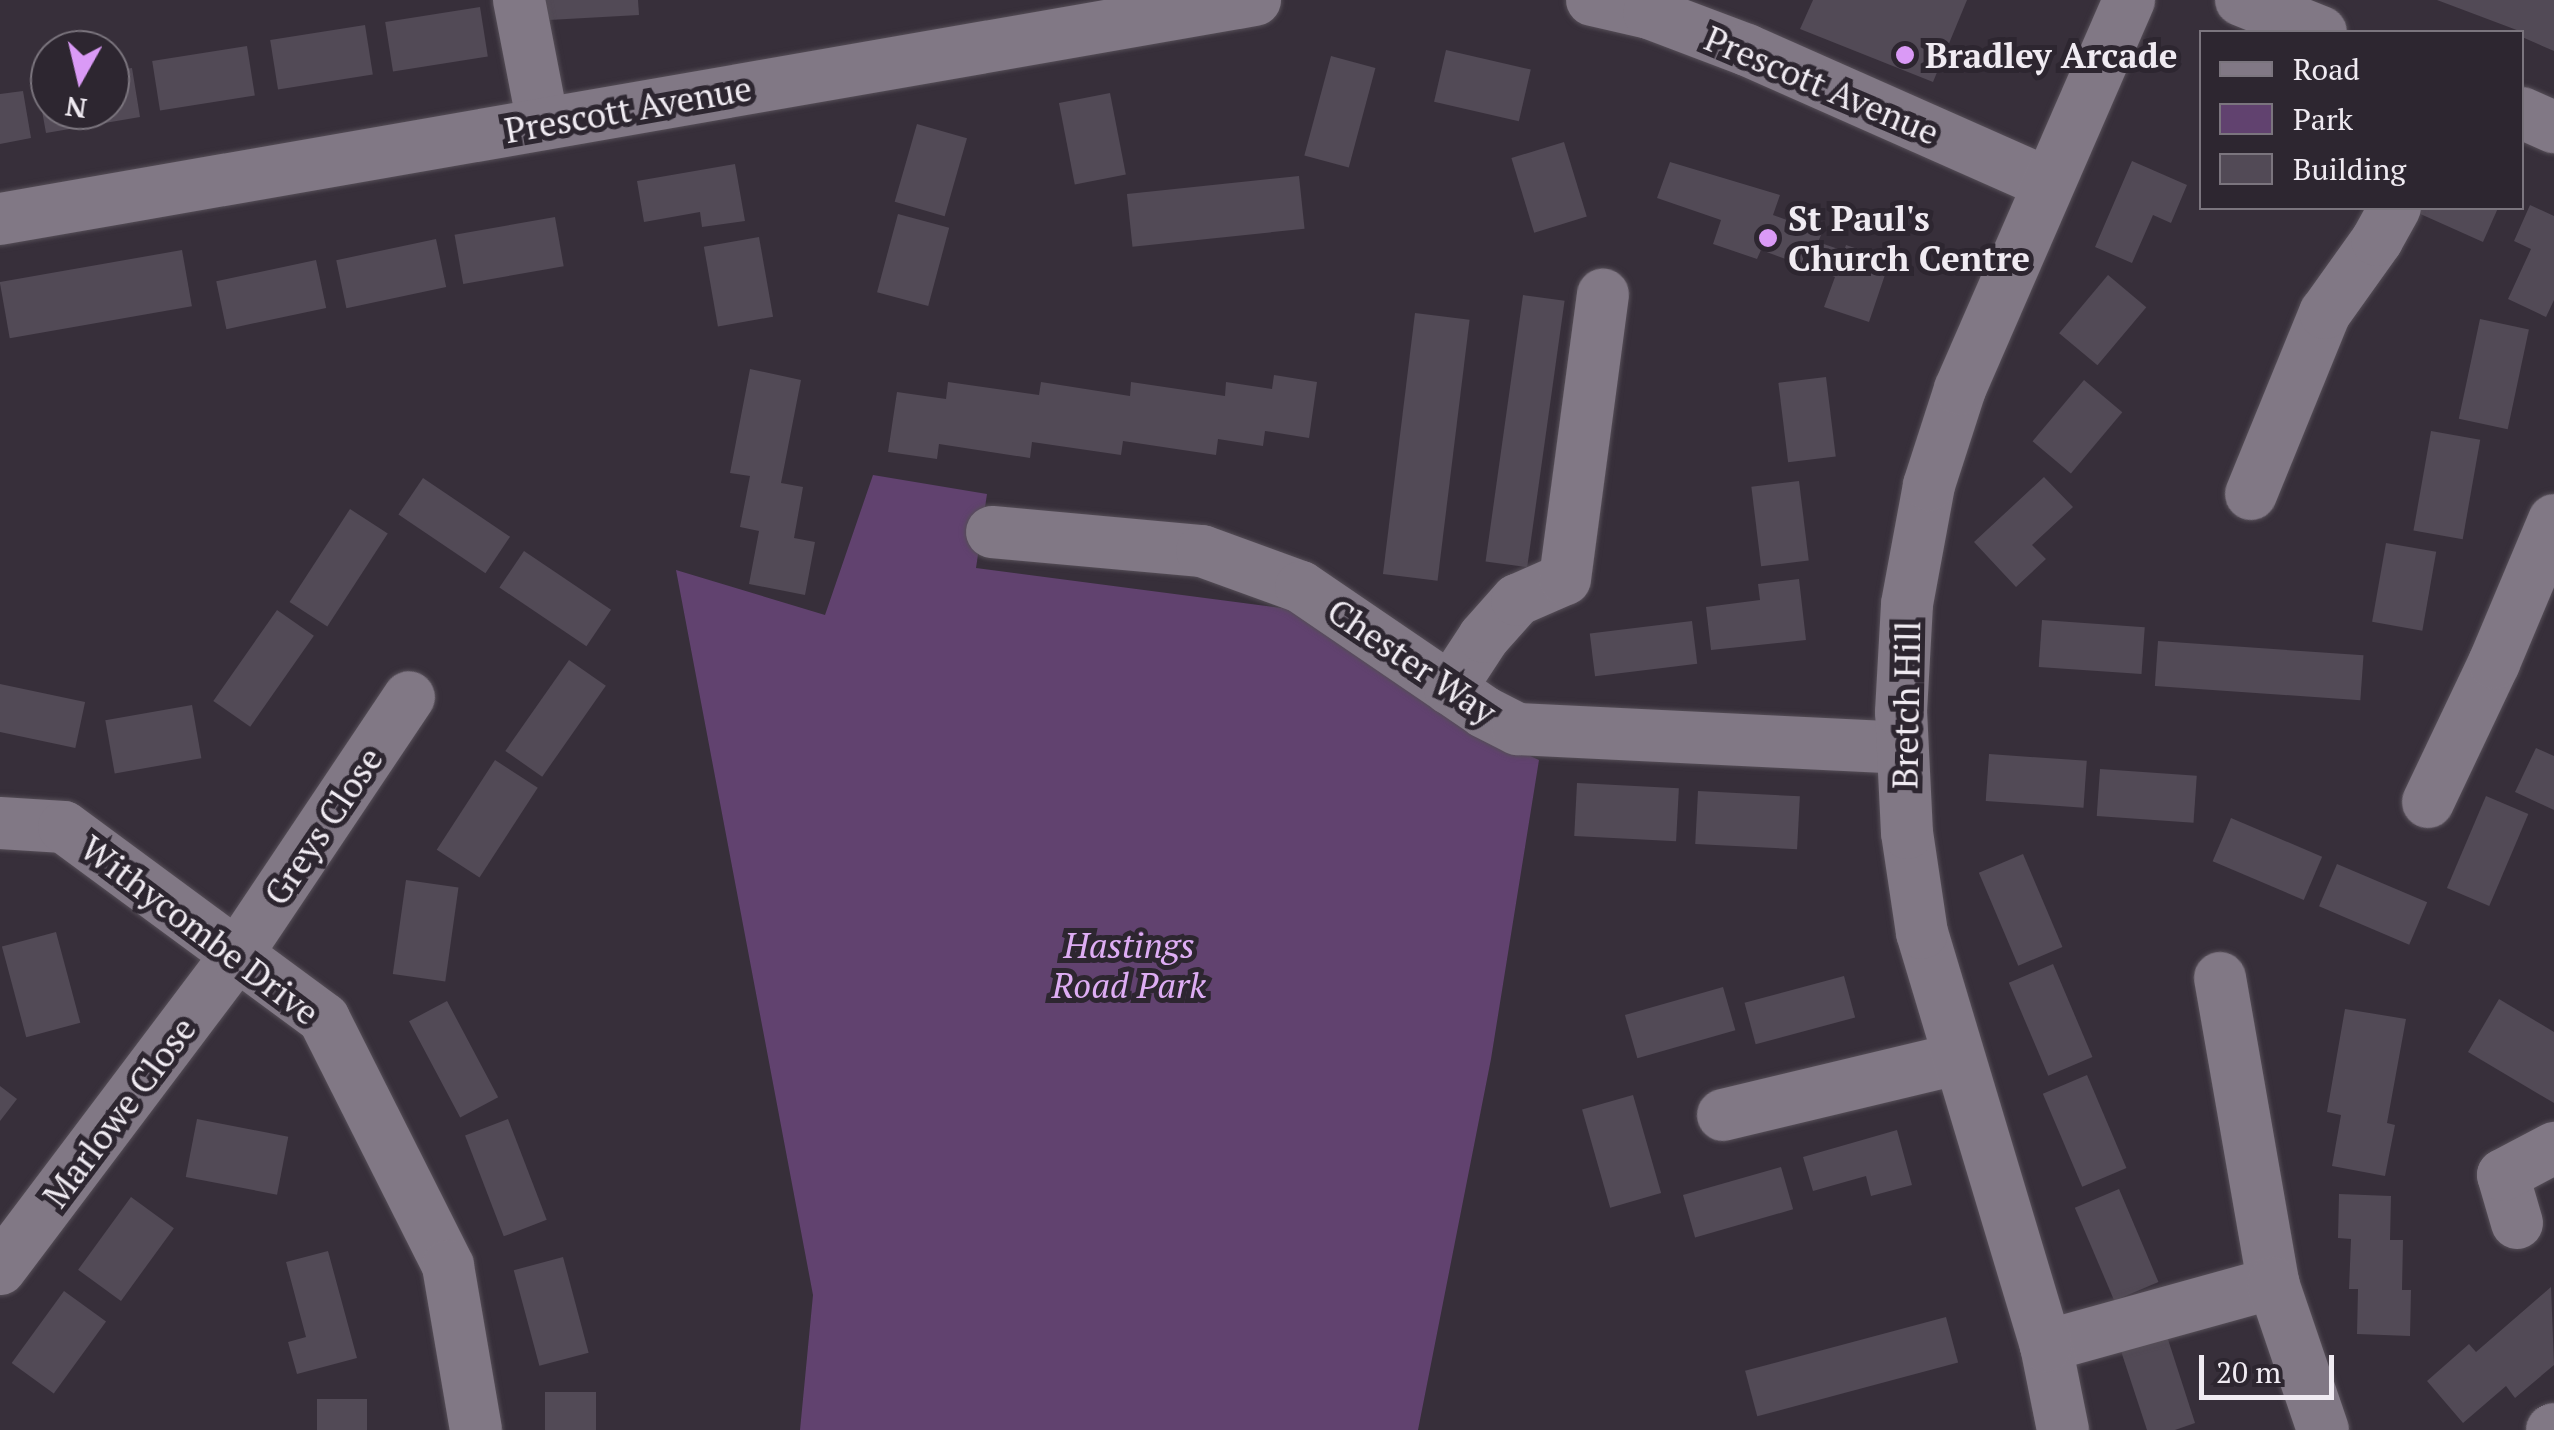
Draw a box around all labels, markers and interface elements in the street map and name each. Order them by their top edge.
street label: Prescott Avenue [1698,17,1946,153]
north arrow [30,30,130,130]
legend [2199,30,2524,210]
place label: Bradley Arcade [1925,34,2178,76]
marker: Bradley Arcade [1894,44,1916,66]
text: Road [2293,49,2360,89]
street label: Prescott Avenue [501,67,755,151]
text: N [63,88,89,128]
text: Park [2293,99,2353,139]
text: Building [2293,149,2406,189]
place label: St Paul's Church Centre [1788,197,2030,279]
marker: St Paul's Church Centre [1757,227,1779,249]
street label: Chester Way [1320,589,1504,733]
street label: Bretch Hill [1884,621,1928,789]
street label: Greys Close [255,739,391,913]
street label: Withycombe Drive [72,827,328,1033]
park label: Hastings Road Park [1052,924,1206,1006]
street label: Marlowe Close [34,1009,204,1215]
scale bar [2204,1335,2339,1397]
text: 20 m [2216,1352,2281,1392]

